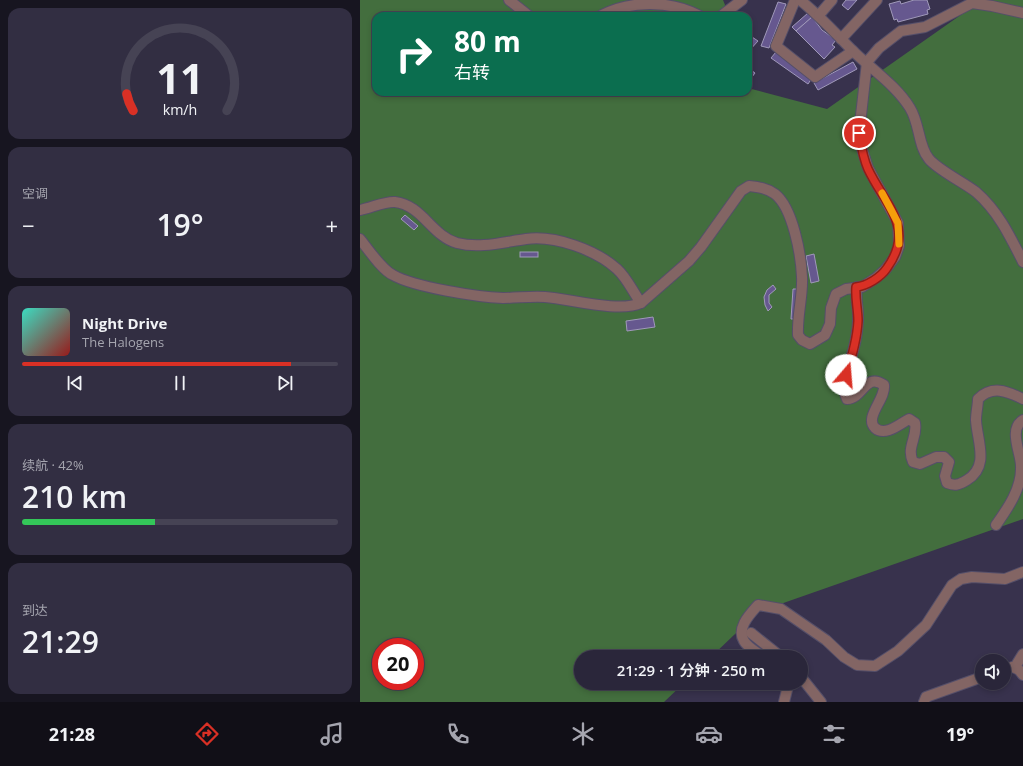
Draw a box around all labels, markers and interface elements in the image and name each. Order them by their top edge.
text: 80 m [454,22,521,60]
icon: right [388,28,440,80]
text: 11 [156,50,204,106]
text: 右转 [454,60,490,84]
text: km/h [163,100,197,119]
pin [842,116,876,150]
icon: arrive [848,122,870,144]
text: 空调 [22,184,48,202]
text: 19° [156,204,204,245]
text: − [22,210,35,240]
text: + [325,210,338,240]
text: Night Drive [82,313,167,333]
text: The Halogens [82,333,164,351]
position arrow [825,354,867,396]
icon: previous [64,372,86,394]
icon: pause [169,372,191,394]
icon: next [274,372,296,394]
text: 续航 · 42% [22,456,84,474]
text: 210 km [22,476,127,517]
text: 到达 [22,601,48,619]
text: 21:29 [22,621,99,662]
speed limit sign: 20 [372,638,424,690]
map controls [975,654,1011,690]
button: sound [975,654,1011,690]
text: 21:29 · 1 分钟 · 250 m [617,660,765,680]
icon: directions [193,720,221,748]
icon: music [318,720,346,748]
icon: phone [444,720,472,748]
icon: climate [569,720,597,748]
icon: car [695,720,723,748]
icon: filters [820,720,848,748]
text: 21:28 [49,722,95,746]
text: 19° [946,722,974,746]

